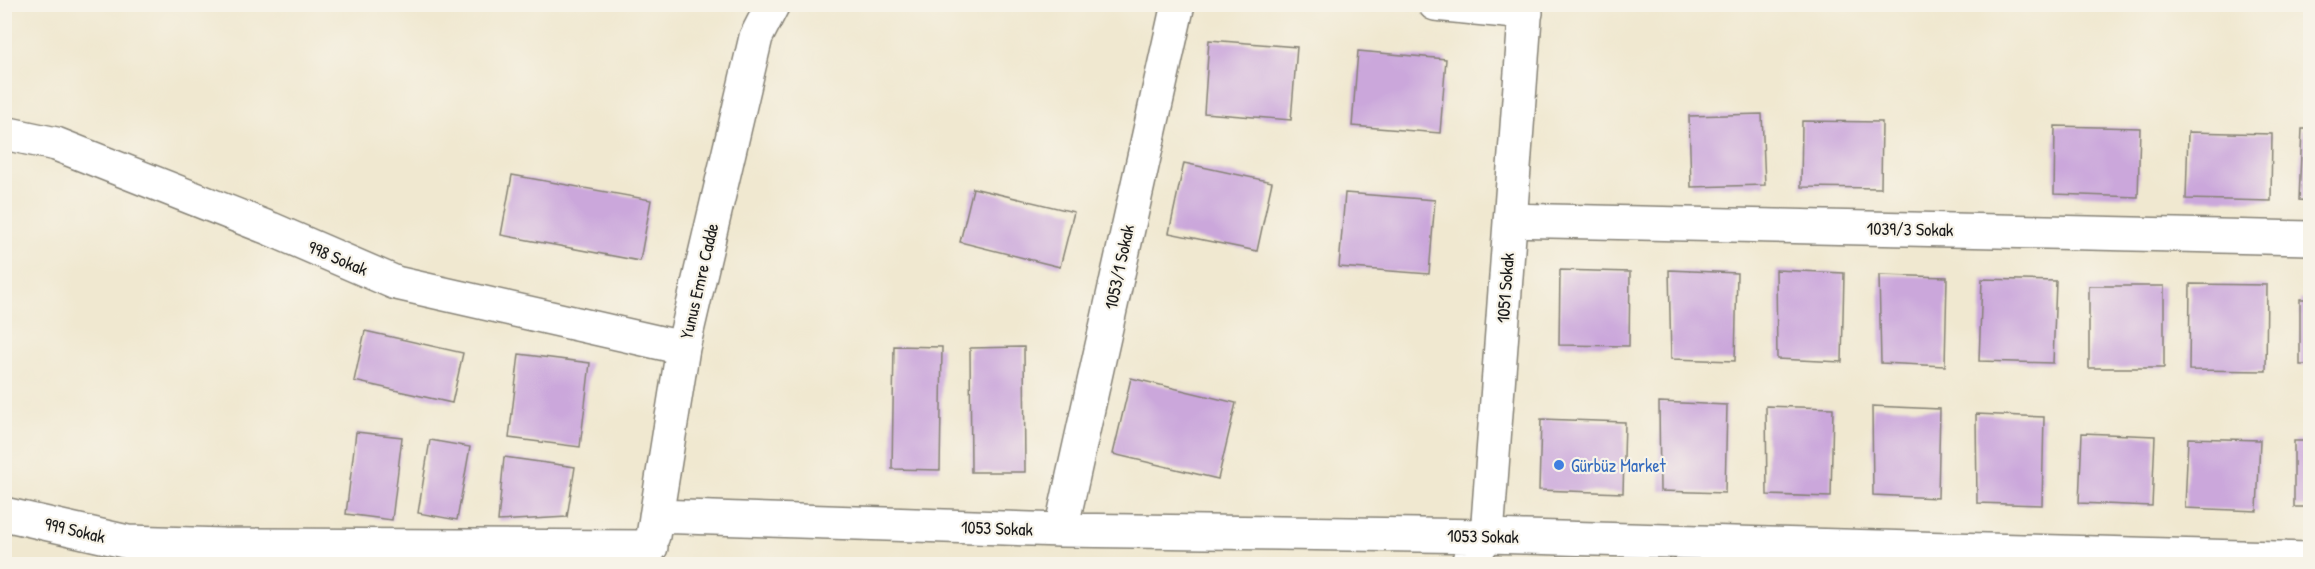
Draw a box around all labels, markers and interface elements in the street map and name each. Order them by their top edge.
street label: 1039/3 Sokak [1866,216,1954,242]
street label: Yunus Emre Cadde [674,221,724,341]
street label: 1053/1 Sokak [1098,222,1140,312]
street label: 998 Sokak [304,234,372,282]
street label: 1051 Sokak [1490,251,1520,324]
place label: Gürbüz Market [1571,453,1667,478]
marker: Gürbüz Market [1552,458,1566,472]
street label: 999 Sokak [42,511,108,549]
street label: 1053 Sokak [961,514,1034,542]
street label: 1053 Sokak [1447,523,1520,549]

